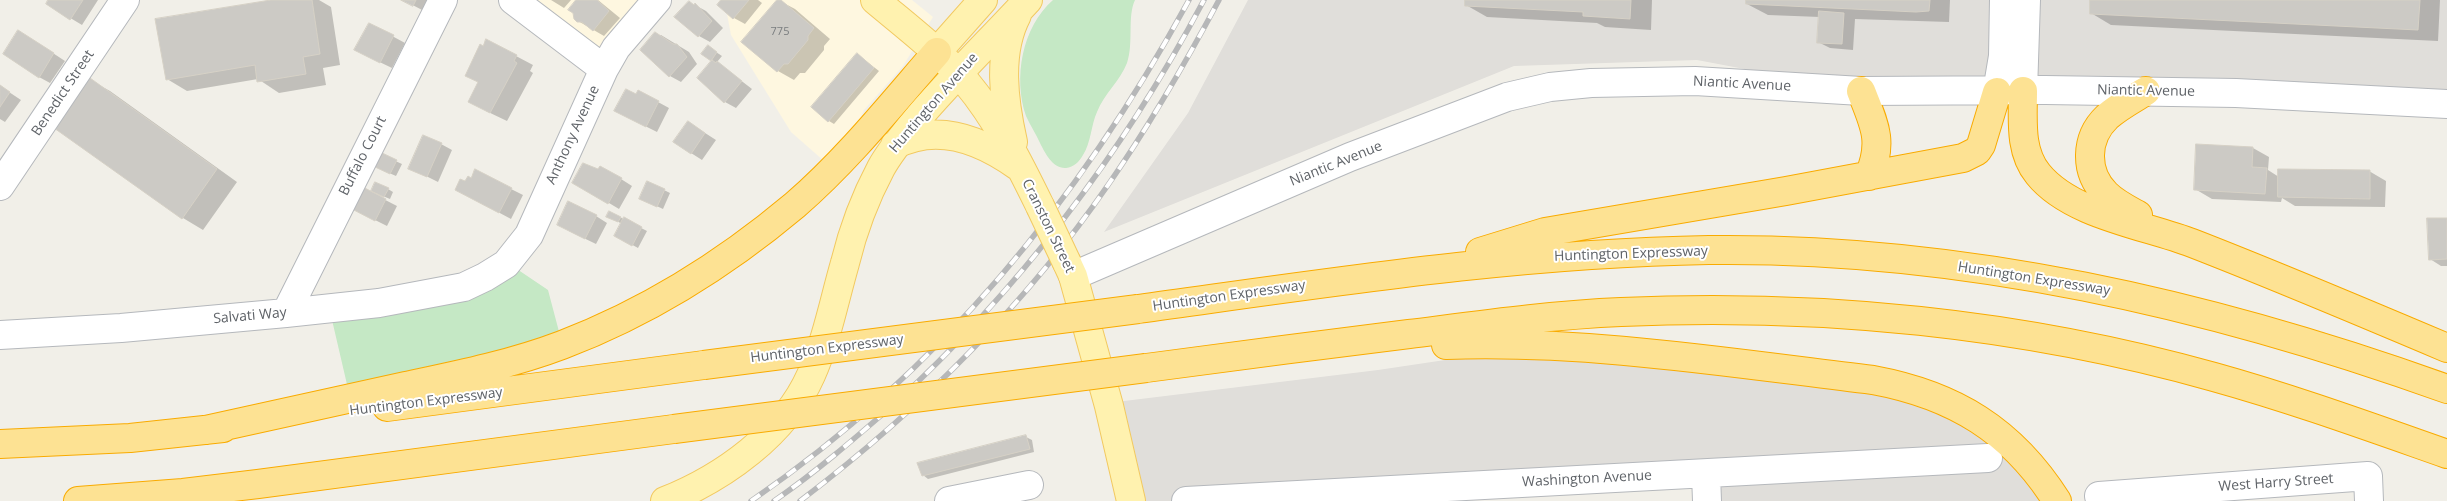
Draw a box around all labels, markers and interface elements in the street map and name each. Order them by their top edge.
house number: 775 [771,25,789,39]
street label: Benedict Street [28,47,98,139]
street label: Huntington Avenue [886,50,982,156]
street label: Niantic Avenue [1693,73,1791,95]
street label: Niantic Avenue [2097,82,2195,100]
street label: Anthony Avenue [543,83,603,187]
street label: Buffalo Court [336,113,390,199]
street label: Niantic Avenue [1287,138,1385,190]
street label: Cranston Street [1018,176,1078,276]
street label: Huntington Expressway [1554,243,1708,265]
street label: Huntington Expressway [1957,259,2111,299]
street label: Huntington Expressway [1152,277,1306,315]
street label: Salvati Way [213,304,287,328]
street label: Huntington Expressway [750,331,904,367]
street label: Huntington Expressway [349,384,503,420]
street label: Washington Avenue [1522,467,1652,491]
street label: West Harry Street [2218,471,2334,495]

